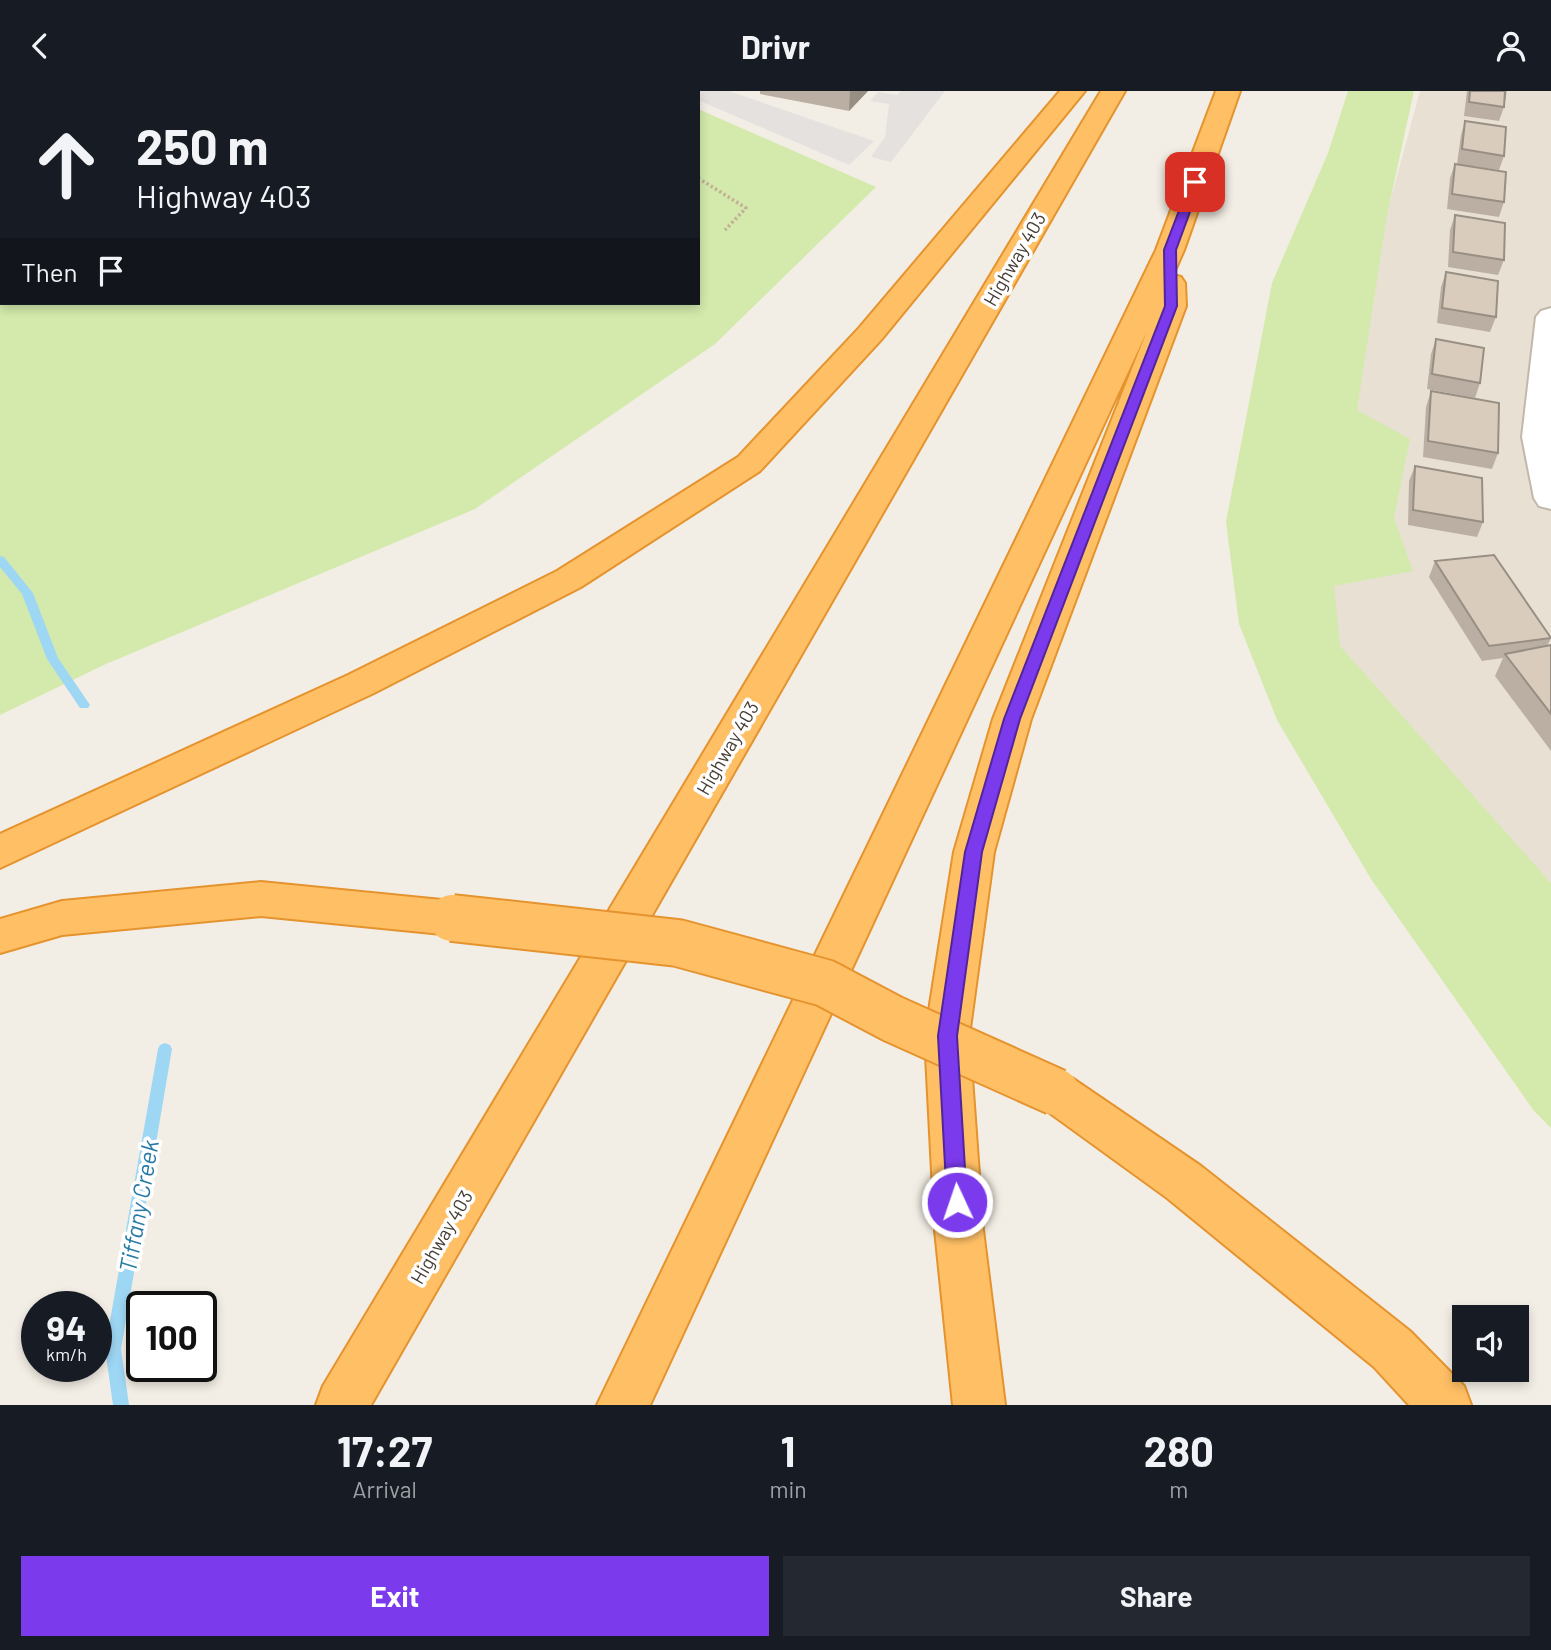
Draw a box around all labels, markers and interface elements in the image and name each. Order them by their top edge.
icon: back [21,27,59,65]
text: Drivr [741,27,810,65]
icon: person [1492,27,1530,65]
text: 250 m [136,116,269,175]
icon: ahead [21,119,112,210]
pin [1165,152,1225,212]
icon: arrive [1176,163,1214,201]
text: Highway 403 [136,176,311,214]
street label: Highway 403 [978,208,1050,310]
icon: arrive [92,252,130,290]
text: Then [21,256,78,287]
street label: Highway 403 [691,697,763,799]
water label: Tiffany Creek [112,1137,164,1274]
position arrow [920,1165,994,1239]
street label: Highway 403 [405,1186,477,1288]
speed limit sign: 100 [126,1291,217,1382]
map controls [1452,1305,1529,1382]
button: sound [1452,1305,1529,1382]
text: 94 [47,1306,86,1348]
text: km/h [46,1343,87,1365]
text: 17:27 [337,1425,432,1475]
text: 1 [781,1425,795,1475]
text: 280 [1144,1425,1214,1475]
text: Arrival [353,1475,417,1503]
text: min [769,1475,807,1503]
text: m [1169,1475,1188,1503]
button: Exit [21,1556,769,1636]
button: Share [783,1556,1530,1636]

